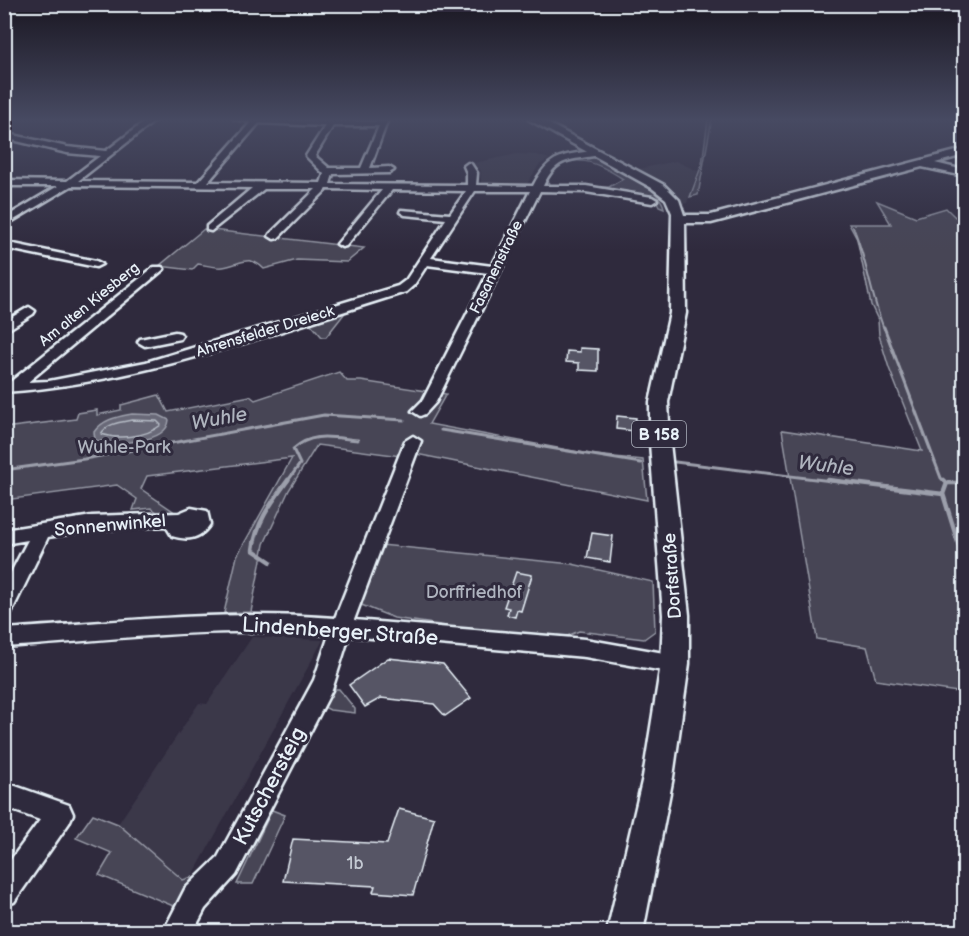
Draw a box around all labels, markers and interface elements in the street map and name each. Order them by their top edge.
street label: Fasanenstraße [466,217,527,317]
street label: Am alten Kiesberg [35,258,143,351]
street label: Ahrensfelder Dreieck [194,301,337,361]
water label: Wuhle [189,402,249,436]
road number: B 158 [632,421,686,447]
park label: Wuhle-Park [77,437,171,458]
water label: Wuhle [796,451,856,481]
street label: Sonnenwinkel [53,510,167,541]
street label: Dorfstraße [659,532,686,620]
park label: Dorffriedhof [426,582,523,603]
street label: Lindenberger Straße [241,612,439,651]
street label: Kutschersteig [228,723,311,849]
house number: 1b [346,853,364,874]

